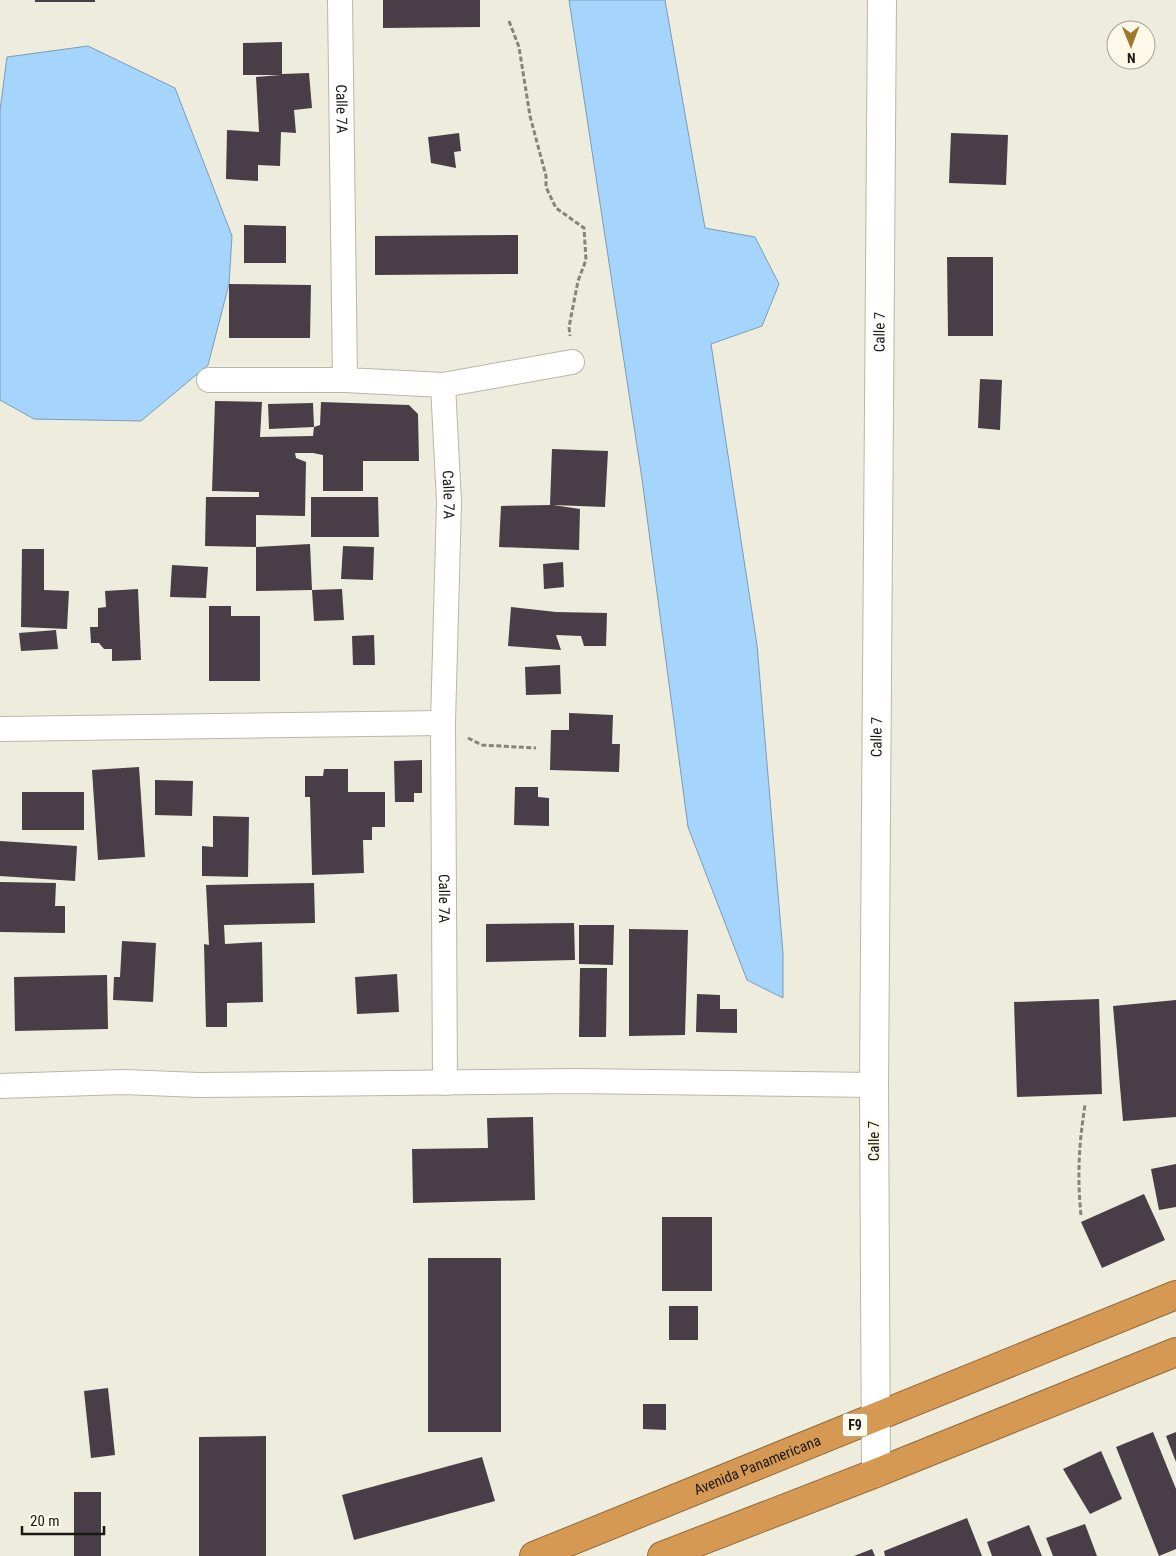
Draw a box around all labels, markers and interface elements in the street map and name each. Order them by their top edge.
north arrow [1106,20,1156,70]
text: N [1127,50,1136,66]
street label: Calle 7A [332,84,351,134]
street label: Calle 7 [870,312,889,352]
street label: Calle 7A [438,470,458,520]
street label: Calle 7 [867,717,886,757]
street label: Calle 7A [435,874,453,924]
street label: Calle 7 [865,1121,883,1161]
road number: F9 [842,1414,868,1436]
street label: Avenida Panamericana [691,1431,823,1499]
scale bar [22,1504,105,1536]
text: 20 m [30,1512,60,1530]

